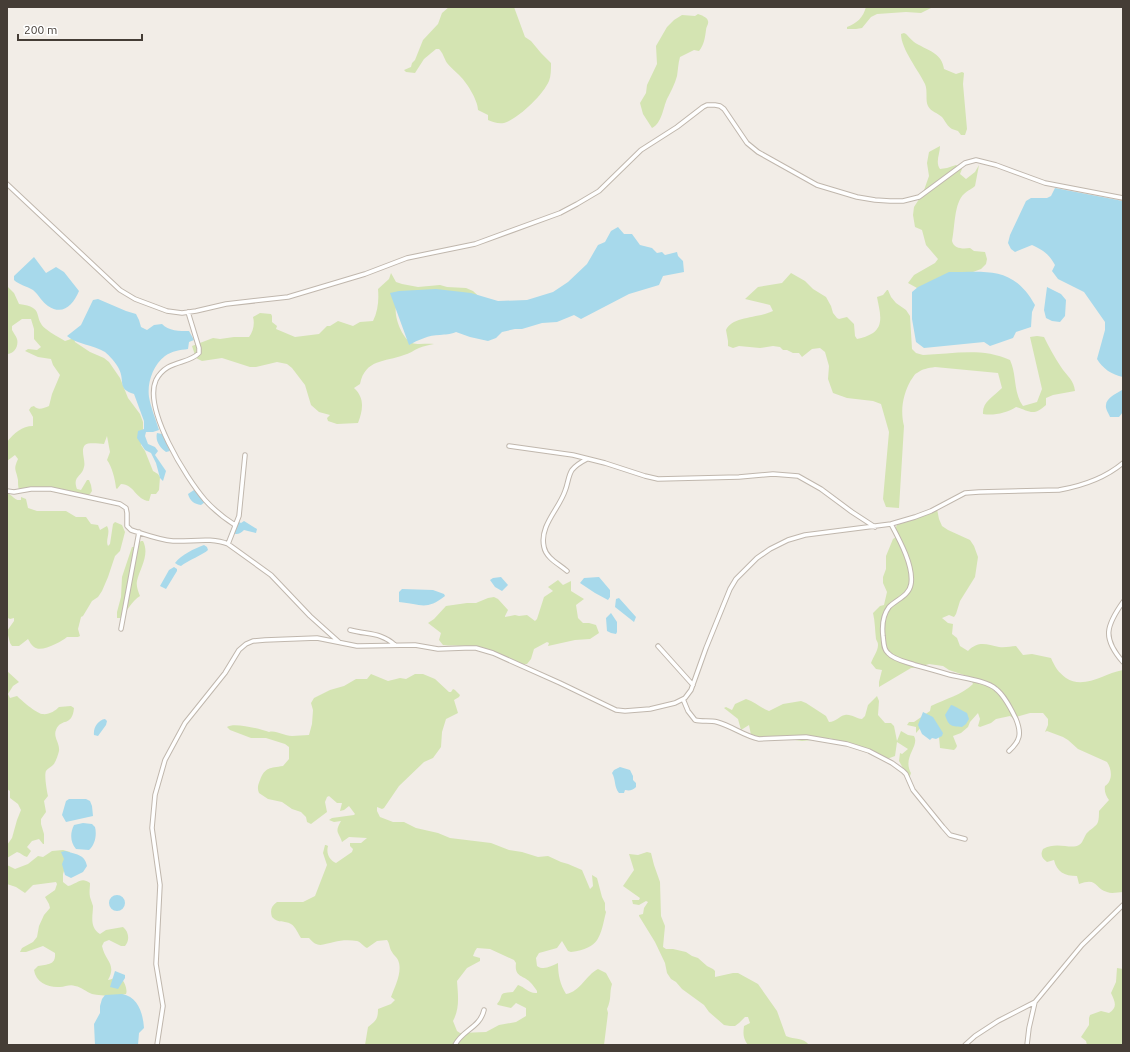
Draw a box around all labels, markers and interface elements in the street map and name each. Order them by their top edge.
scale bar [18,16,142,42]
text: 200 m [24,23,57,36]

